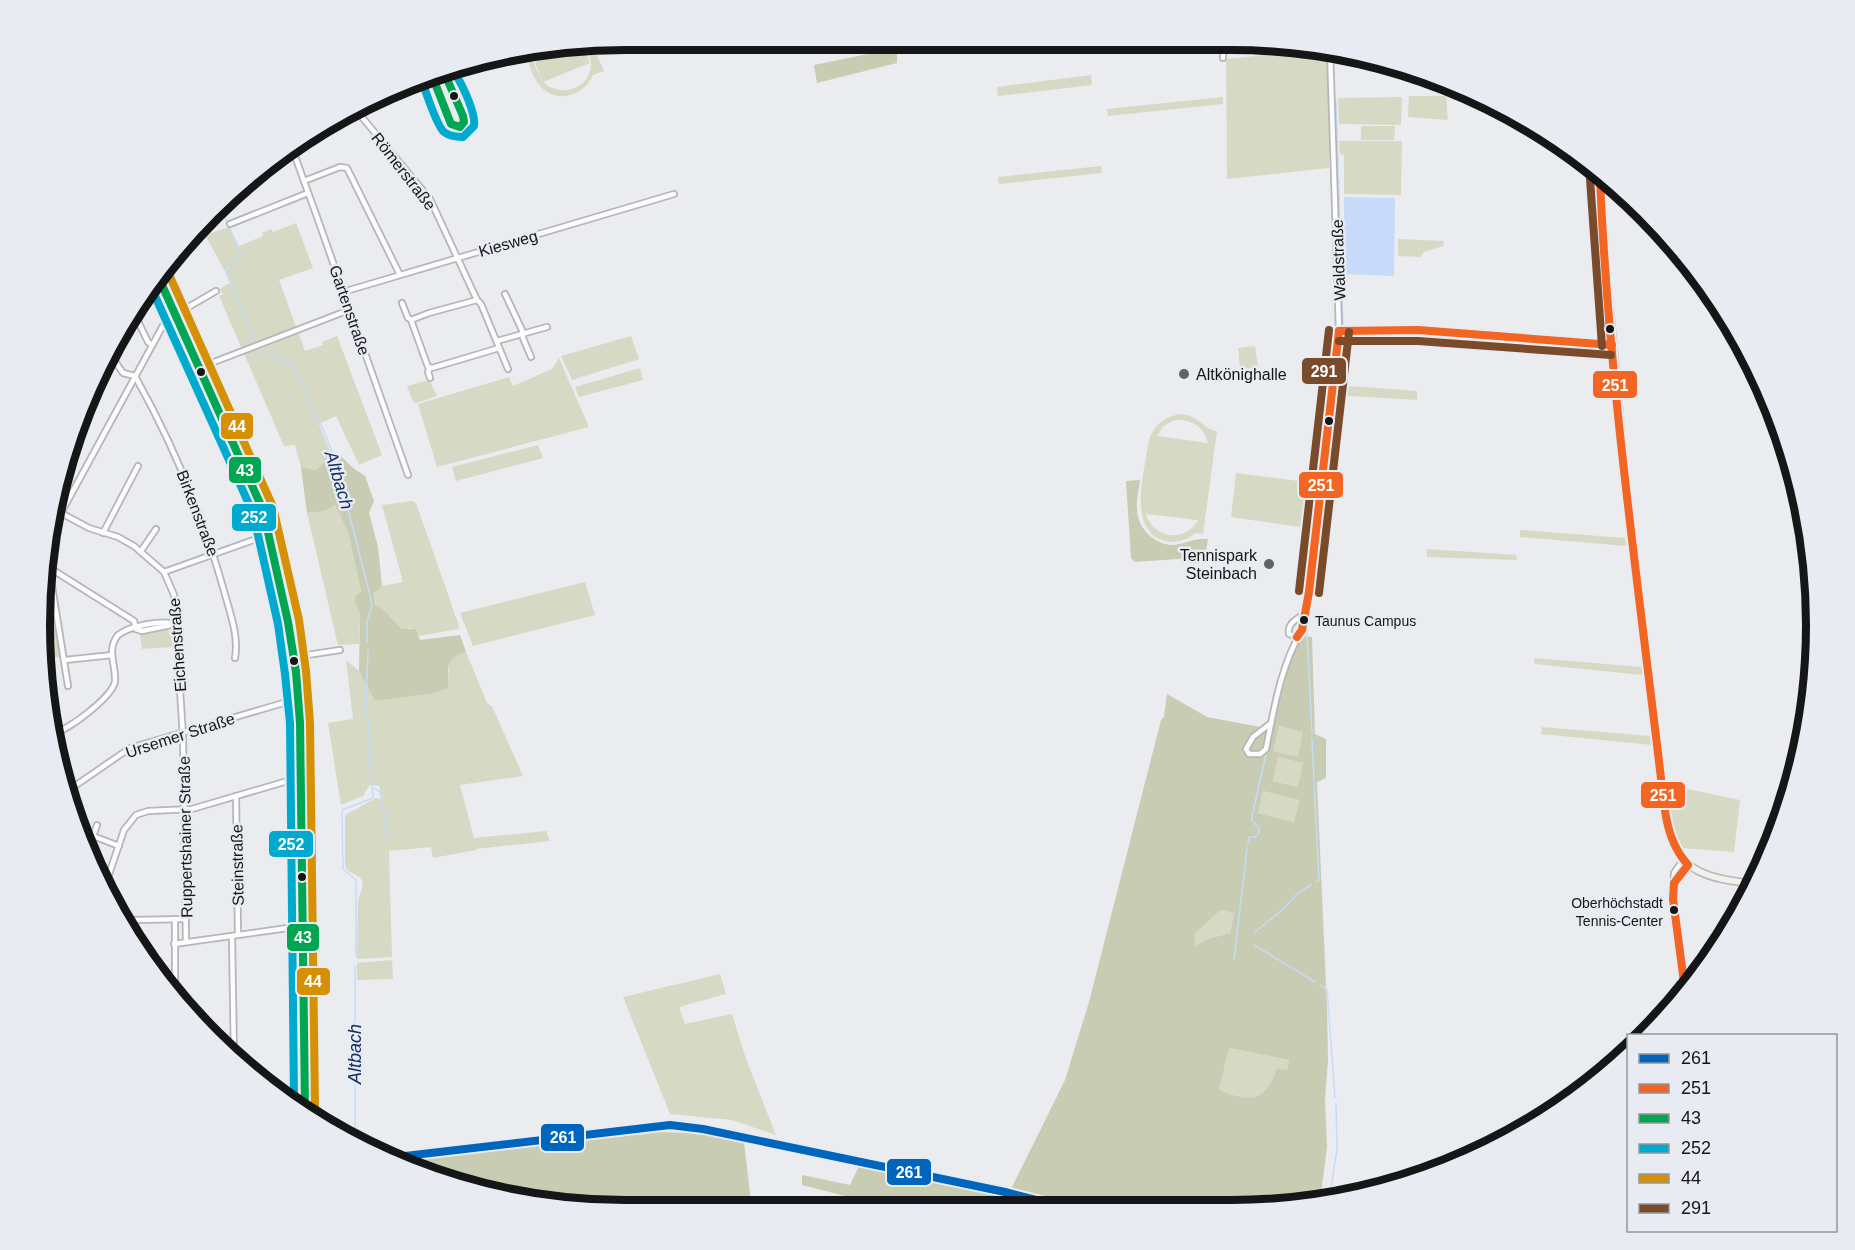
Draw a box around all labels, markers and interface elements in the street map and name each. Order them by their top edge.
unlabelled marker [448,90,460,102]
street label: Römerstraße [368,129,439,213]
street label: Waldstraße [1329,219,1348,301]
street label: Kiesweg [477,227,540,260]
street label: Gartenstraße [326,263,373,358]
unlabelled marker [1604,323,1616,335]
line badge: 291 [1301,357,1347,385]
text: 291 [1311,363,1337,380]
unlabelled marker [195,366,207,378]
place label: Altkönighalle [1196,366,1287,383]
marker: Altkönighalle [1177,367,1191,381]
line badge: 251 [1592,370,1638,399]
text: 251 [1602,377,1628,394]
line badge: 44 [220,412,254,440]
unlabelled marker [1323,415,1335,427]
text: 44 [228,418,246,435]
water label: Altbach [320,447,357,512]
line badge: 43 [228,456,262,484]
text: 43 [236,462,254,479]
street label: Birkenstraße [173,468,222,559]
line badge: 251 [1298,471,1344,499]
text: 251 [1308,477,1334,494]
line badge: 252 [231,503,277,532]
text: 252 [241,509,267,526]
place label: Tennispark Steinbach [1180,547,1258,582]
marker: Tennispark Steinbach [1262,557,1276,571]
street label: Eichenstraße [166,597,189,693]
place label: Taunus Campus [1315,613,1416,629]
marker: Taunus Campus [1298,614,1310,626]
unlabelled marker [288,655,300,667]
street label: Ursemer Straße [123,710,237,761]
street label: Ruppertshainer Straße [176,756,195,918]
line badge: 251 [1640,781,1686,809]
text: 251 [1650,787,1676,804]
street label: Steinstraße [228,824,247,906]
line badge: 252 [268,830,314,858]
text: 252 [278,836,304,853]
unlabelled marker [296,871,308,883]
place label: Oberhöchstadt Tennis-Center [1571,895,1663,929]
marker: Oberhöchstadt Tennis-Center [1668,904,1680,916]
line badge: 43 [286,923,320,952]
text: 43 [294,929,312,946]
line badge: 44 [296,967,331,996]
text: 44 [304,973,322,990]
water label: Altbach [345,1024,365,1085]
legend [1627,1034,1837,1232]
text: 261 [1681,1048,1711,1068]
text: 251 [1681,1078,1711,1098]
text: 43 [1681,1108,1701,1128]
line badge: 261 [540,1123,585,1152]
text: 261 [550,1129,576,1146]
text: 252 [1681,1138,1711,1158]
line badge: 261 [886,1158,932,1186]
text: 261 [896,1164,922,1181]
text: 44 [1681,1168,1701,1188]
text: 291 [1681,1198,1711,1218]

